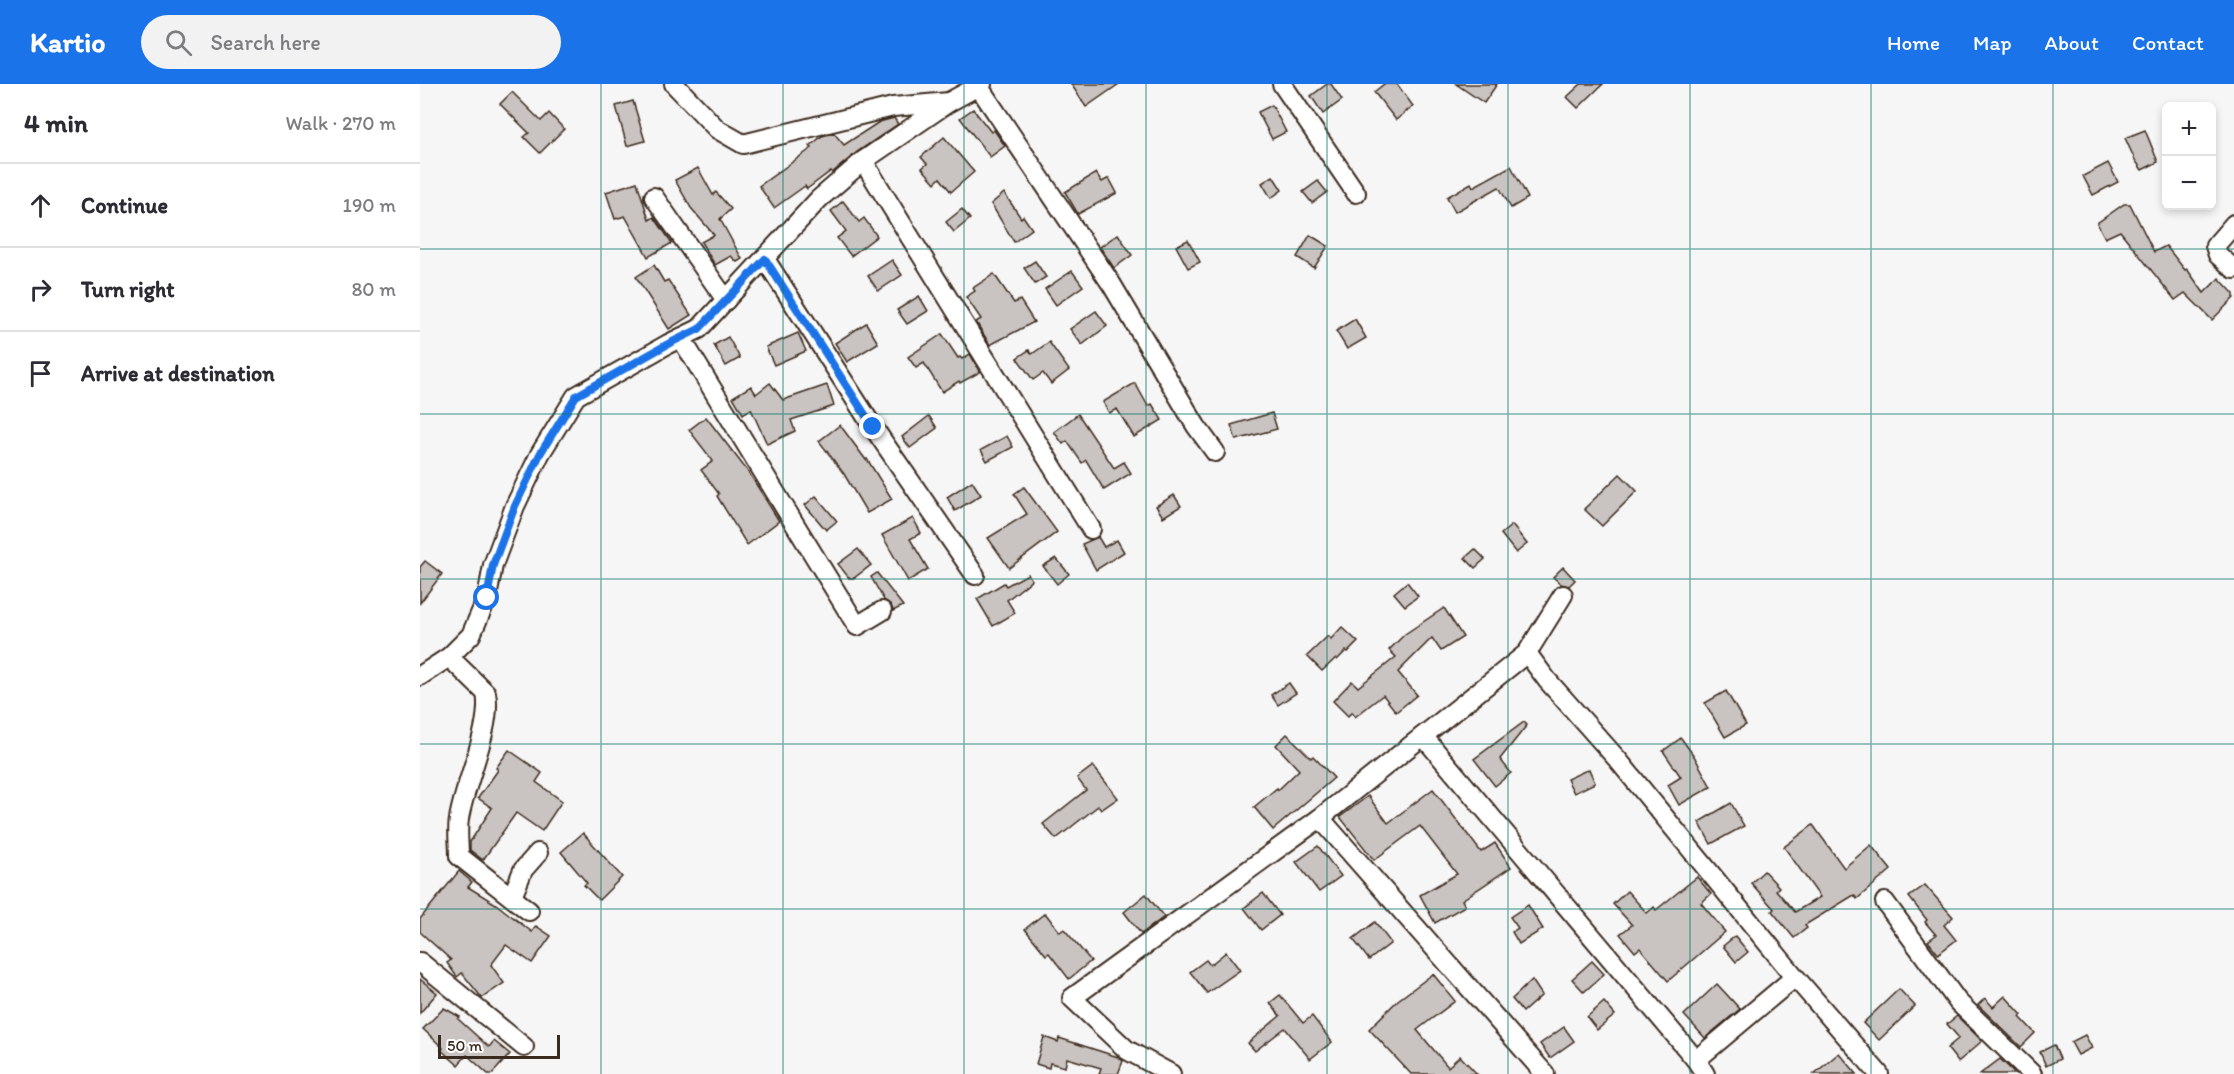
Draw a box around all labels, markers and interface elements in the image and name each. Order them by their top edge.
search box [141,15,561,69]
text: Kartio [30,25,105,59]
icon: search [162,26,195,59]
text: Search here [210,29,321,56]
text: Home [1887,30,1940,55]
text: Map [1973,30,2012,55]
text: About [2045,30,2099,55]
text: Contact [2132,30,2204,55]
map controls [2162,102,2216,210]
button: + [2162,102,2216,156]
text: 4 min [24,107,88,139]
text: Walk · 270 m [285,111,396,135]
button: − [2162,156,2216,210]
icon: ahead [24,189,57,222]
text: Continue [81,192,168,219]
text: 190 m [343,193,396,217]
icon: right [24,273,57,306]
text: Turn right [81,276,175,303]
text: 80 m [351,277,396,301]
icon: arrive [24,357,57,390]
text: Arrive at destination [81,360,275,387]
route end [859,413,885,439]
route start [473,584,499,610]
scale bar [438,1032,560,1060]
text: 50 m [447,1036,482,1055]

